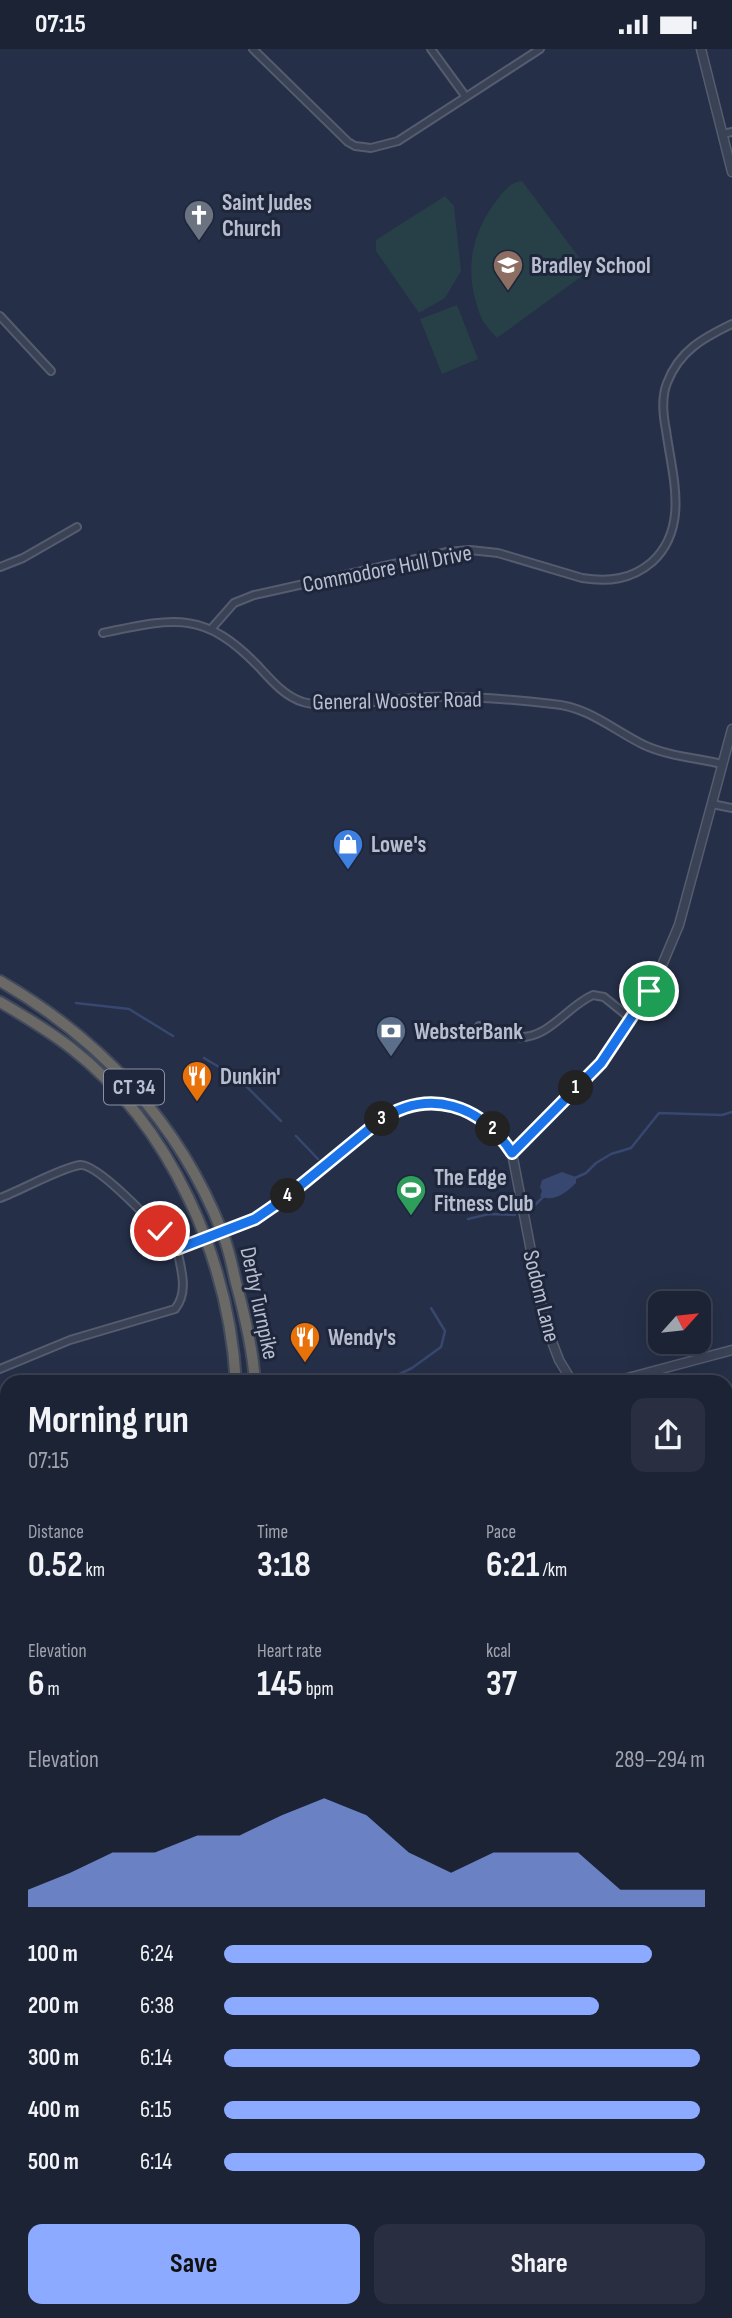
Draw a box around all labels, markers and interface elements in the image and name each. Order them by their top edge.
text: 07:15 [35,9,86,40]
place label: Saint Judes Church [222,189,312,243]
church icon: Saint Judes Church [182,198,216,242]
school or university icon: Bradley School [491,248,525,292]
place label: Bradley School [531,252,651,280]
street label: Commodore Hull Drive [300,539,474,599]
street label: General Wooster Road [312,686,482,716]
shop icon: Lowe's [331,827,365,871]
place label: Lowe's [371,831,427,859]
pin [619,961,679,1021]
icon: arrive [630,972,668,1010]
bank icon: WebsterBank [374,1014,408,1058]
place label: WebsterBank [414,1018,523,1046]
restaurant icon: Dunkin' [180,1059,214,1103]
place label: Dunkin' [220,1063,280,1091]
road number: CT 34 [104,1069,164,1105]
pin: 1 [558,1070,594,1105]
text: 1 [572,1076,579,1099]
pin: 3 [364,1101,400,1137]
text: 3 [377,1107,386,1130]
pin: 2 [476,1111,510,1147]
text: 2 [488,1117,497,1140]
place label: The Edge Fitness Club [434,1164,534,1218]
sports icon: The Edge Fitness Club [394,1173,428,1217]
pin: 4 [270,1179,306,1213]
text: 4 [283,1184,292,1207]
pin [130,1201,190,1261]
icon: check [141,1212,179,1250]
street label: Derby Turnpike [233,1244,285,1362]
street label: Sodom Lane [516,1248,566,1345]
north arrow [648,1291,710,1355]
map controls [648,1291,711,1354]
restaurant icon: Wendy's [288,1320,322,1364]
place label: Wendy's [328,1324,396,1352]
text: Morning run [28,1398,189,1443]
button: share [631,1398,705,1472]
text: 07:15 [28,1447,69,1475]
text: Distance [28,1521,84,1544]
text: Time [257,1521,288,1544]
text: Pace [486,1521,516,1544]
text: 0.52 [28,1544,83,1587]
text: 3:18 [257,1544,311,1587]
text: 6:21 [486,1544,539,1587]
text: km [83,1559,105,1582]
text: /km [539,1559,567,1582]
text: Elevation [28,1640,87,1663]
text: Heart rate [257,1640,322,1663]
text: kcal [486,1640,511,1663]
text: 6 [28,1663,45,1706]
text: 145 [257,1663,303,1706]
text: 37 [486,1663,517,1706]
text: m [45,1678,60,1701]
text: bpm [303,1678,334,1701]
text: Elevation [28,1746,99,1774]
text: 289–294 m [615,1746,705,1774]
text: 100 m [28,1940,78,1968]
text: 6:24 [140,1940,173,1968]
text: 200 m [28,1992,79,2020]
text: 6:38 [140,1992,174,2020]
text: 300 m [28,2044,79,2072]
text: 6:14 [140,2044,172,2072]
text: 400 m [28,2096,79,2124]
text: 6:15 [140,2096,172,2124]
text: 500 m [28,2148,79,2176]
text: 6:14 [140,2148,172,2176]
button: Save [28,2224,360,2304]
button: Share [374,2224,705,2304]

